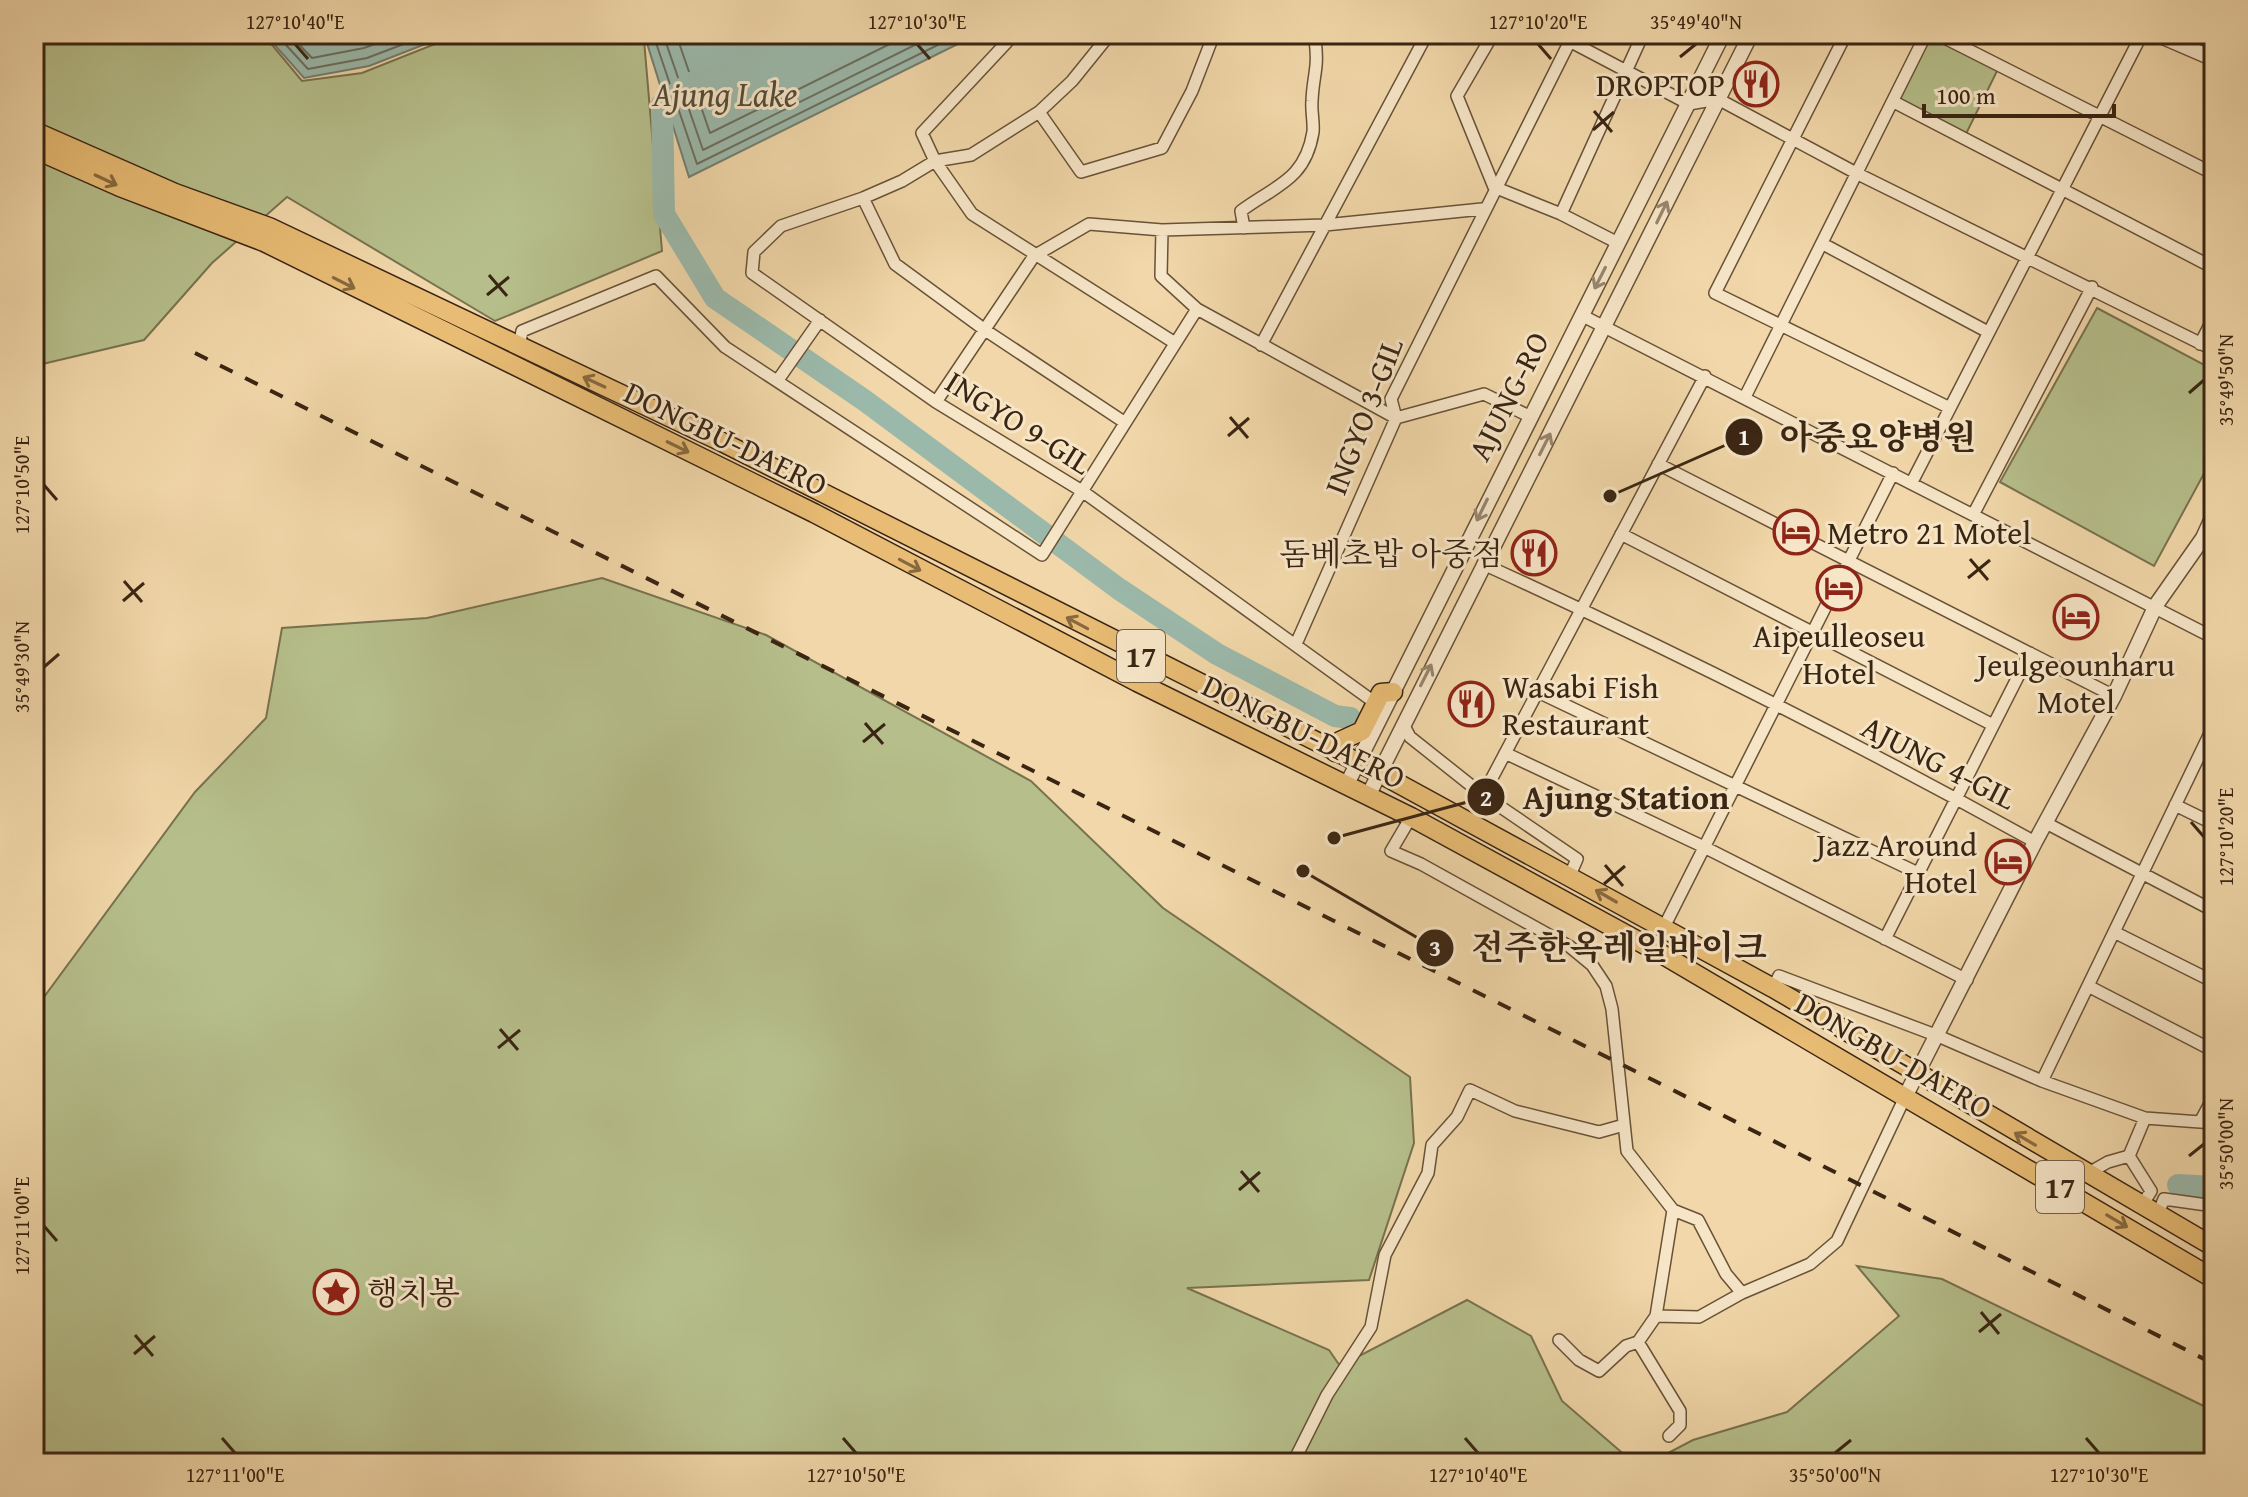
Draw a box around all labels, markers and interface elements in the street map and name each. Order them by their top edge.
text: 127°10'40"E [246,7,344,36]
text: 127°10'30"E [868,7,966,36]
text: 127°10'20"E [1489,7,1587,36]
text: 35°49'40"N [1650,7,1742,36]
restaurant icon: DROPTOP [1732,60,1780,108]
place label: DROPTOP [1596,61,1725,108]
scale bar [1924,68,2114,118]
water label: Ajung Lake [651,69,798,118]
text: 100 m [1936,78,1996,113]
one-way arrow [93,173,117,188]
one-way arrow [1655,200,1671,224]
one-way arrow [1591,266,1607,290]
one-way arrow [332,275,356,291]
street label: AJUNG-RO [1455,323,1561,469]
street label: INGYO 3-GIL [1312,330,1415,501]
text: 35°49'50"N [2211,334,2240,426]
street label: INGYO 9-GIL [937,358,1102,486]
street label: DONGBU-DAERO [616,368,836,508]
one-way arrow [582,374,606,389]
callout: 아중요양병원 [1724,408,1993,466]
text: 아중요양병원 [1779,412,1977,461]
text: 1 [1738,419,1750,454]
one-way arrow [1538,432,1554,456]
text: 127°10'50"E [7,436,36,534]
one-way arrow [665,440,689,455]
one-way arrow [1473,498,1489,522]
hotel icon: Metro 21 Motel [1772,508,1820,556]
place label: Metro 21 Motel [1827,509,2031,556]
restaurant icon: 돔베초밥 아중점 [1510,529,1558,577]
place label: 돔베초밥 아중점 [1280,530,1503,577]
one-way arrow [897,557,921,573]
hotel icon: Aipeulleoseu Hotel [1815,564,1863,612]
hotel icon: Jeulgeounharu Motel [2052,593,2100,641]
place label: Aipeulleoseu Hotel [1753,612,1926,696]
one-way arrow [1066,614,1089,630]
text: 35°49'30"N [7,621,36,713]
road number: 17 [1117,630,1165,682]
place label: Jeulgeounharu Motel [1973,641,2175,725]
street label: DONGBU-DAERO [1194,661,1414,801]
place label: Wasabi Fish Restaurant [1502,663,1659,747]
one-way arrow [1419,664,1435,688]
restaurant icon: Wasabi Fish Restaurant [1447,680,1495,728]
street label: AJUNG 4-GIL [1853,703,2025,821]
callout: Ajung Station [1466,768,1745,826]
text: Ajung Station [1523,772,1729,821]
text: 2 [1480,780,1492,815]
text: 127°10'20"E [2211,788,2240,886]
place label: Jazz Around Hotel [1812,821,1977,905]
hotel icon: Jazz Around Hotel [1984,838,2032,886]
one-way arrow [1595,888,1618,904]
callout: 전주한옥레일바이크 [1415,919,1782,977]
text: 전주한옥레일바이크 [1471,922,1767,971]
text: 3 [1429,930,1441,965]
street label: DONGBU-DAERO [1787,979,2001,1131]
text: 35°50'00"N [2211,1098,2240,1190]
one-way arrow [2014,1131,2037,1147]
road number: 17 [2036,1161,2084,1213]
text: 127°11'00"E [7,1177,36,1275]
one-way arrow [2105,1213,2128,1229]
place icon: 행치봉 [312,1268,360,1316]
place label: 행치봉 [367,1269,460,1316]
text: 127°11'00"E [186,1460,284,1489]
text: 127°10'50"E [807,1460,905,1489]
text: 127°10'40"E [1429,1460,1527,1489]
text: 35°50'00"N [1789,1460,1881,1489]
text: 127°10'30"E [2050,1460,2148,1489]

